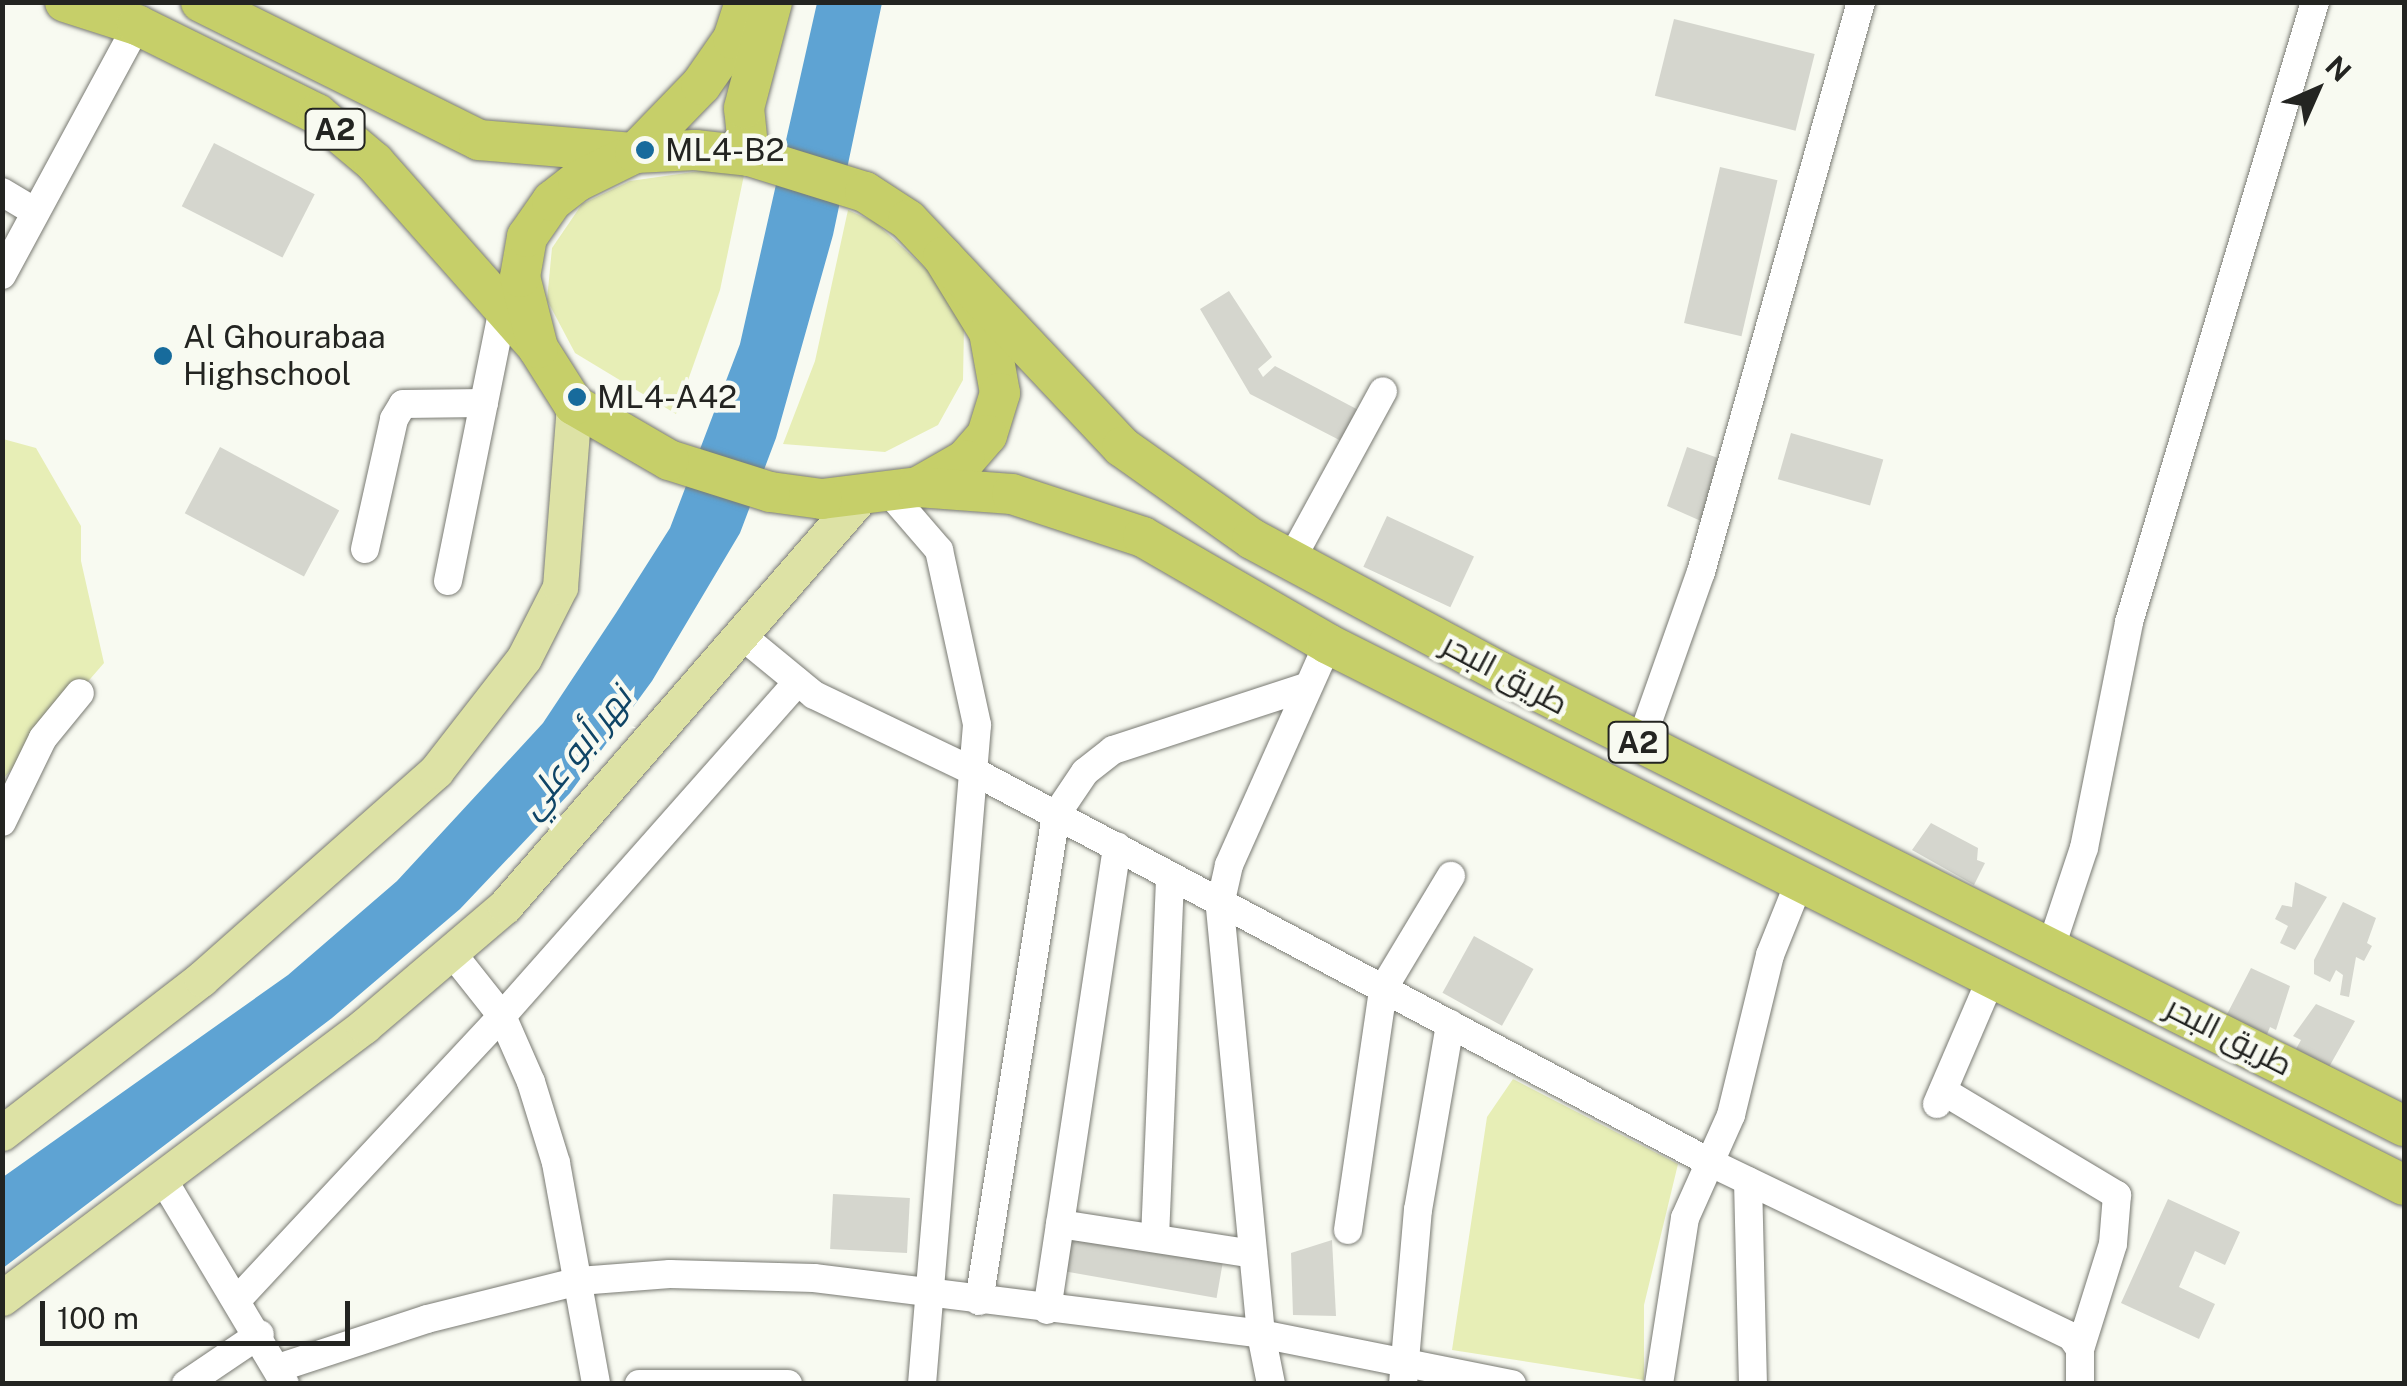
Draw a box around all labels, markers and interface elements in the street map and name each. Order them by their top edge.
north arrow [2267,40,2367,140]
text: N [2319,49,2358,88]
road number: A2 [302,104,368,154]
place label: ML4-B2 [665,131,785,169]
marker: ML4-B2 [634,139,656,161]
place label: Al Ghourabaa Highschool [183,319,386,394]
marker: Al Ghourabaa Highschool [152,345,174,367]
place label: ML4-A42 [597,378,737,416]
marker: ML4-A42 [566,386,588,408]
street label: طريق البحر [1436,625,1574,723]
water label: نهر أبو علي [509,678,641,826]
road number: A2 [1606,717,1670,767]
street label: طريق البحر [2159,988,2299,1084]
scale bar [45,1281,355,1343]
text: 100 m [57,1300,139,1336]

